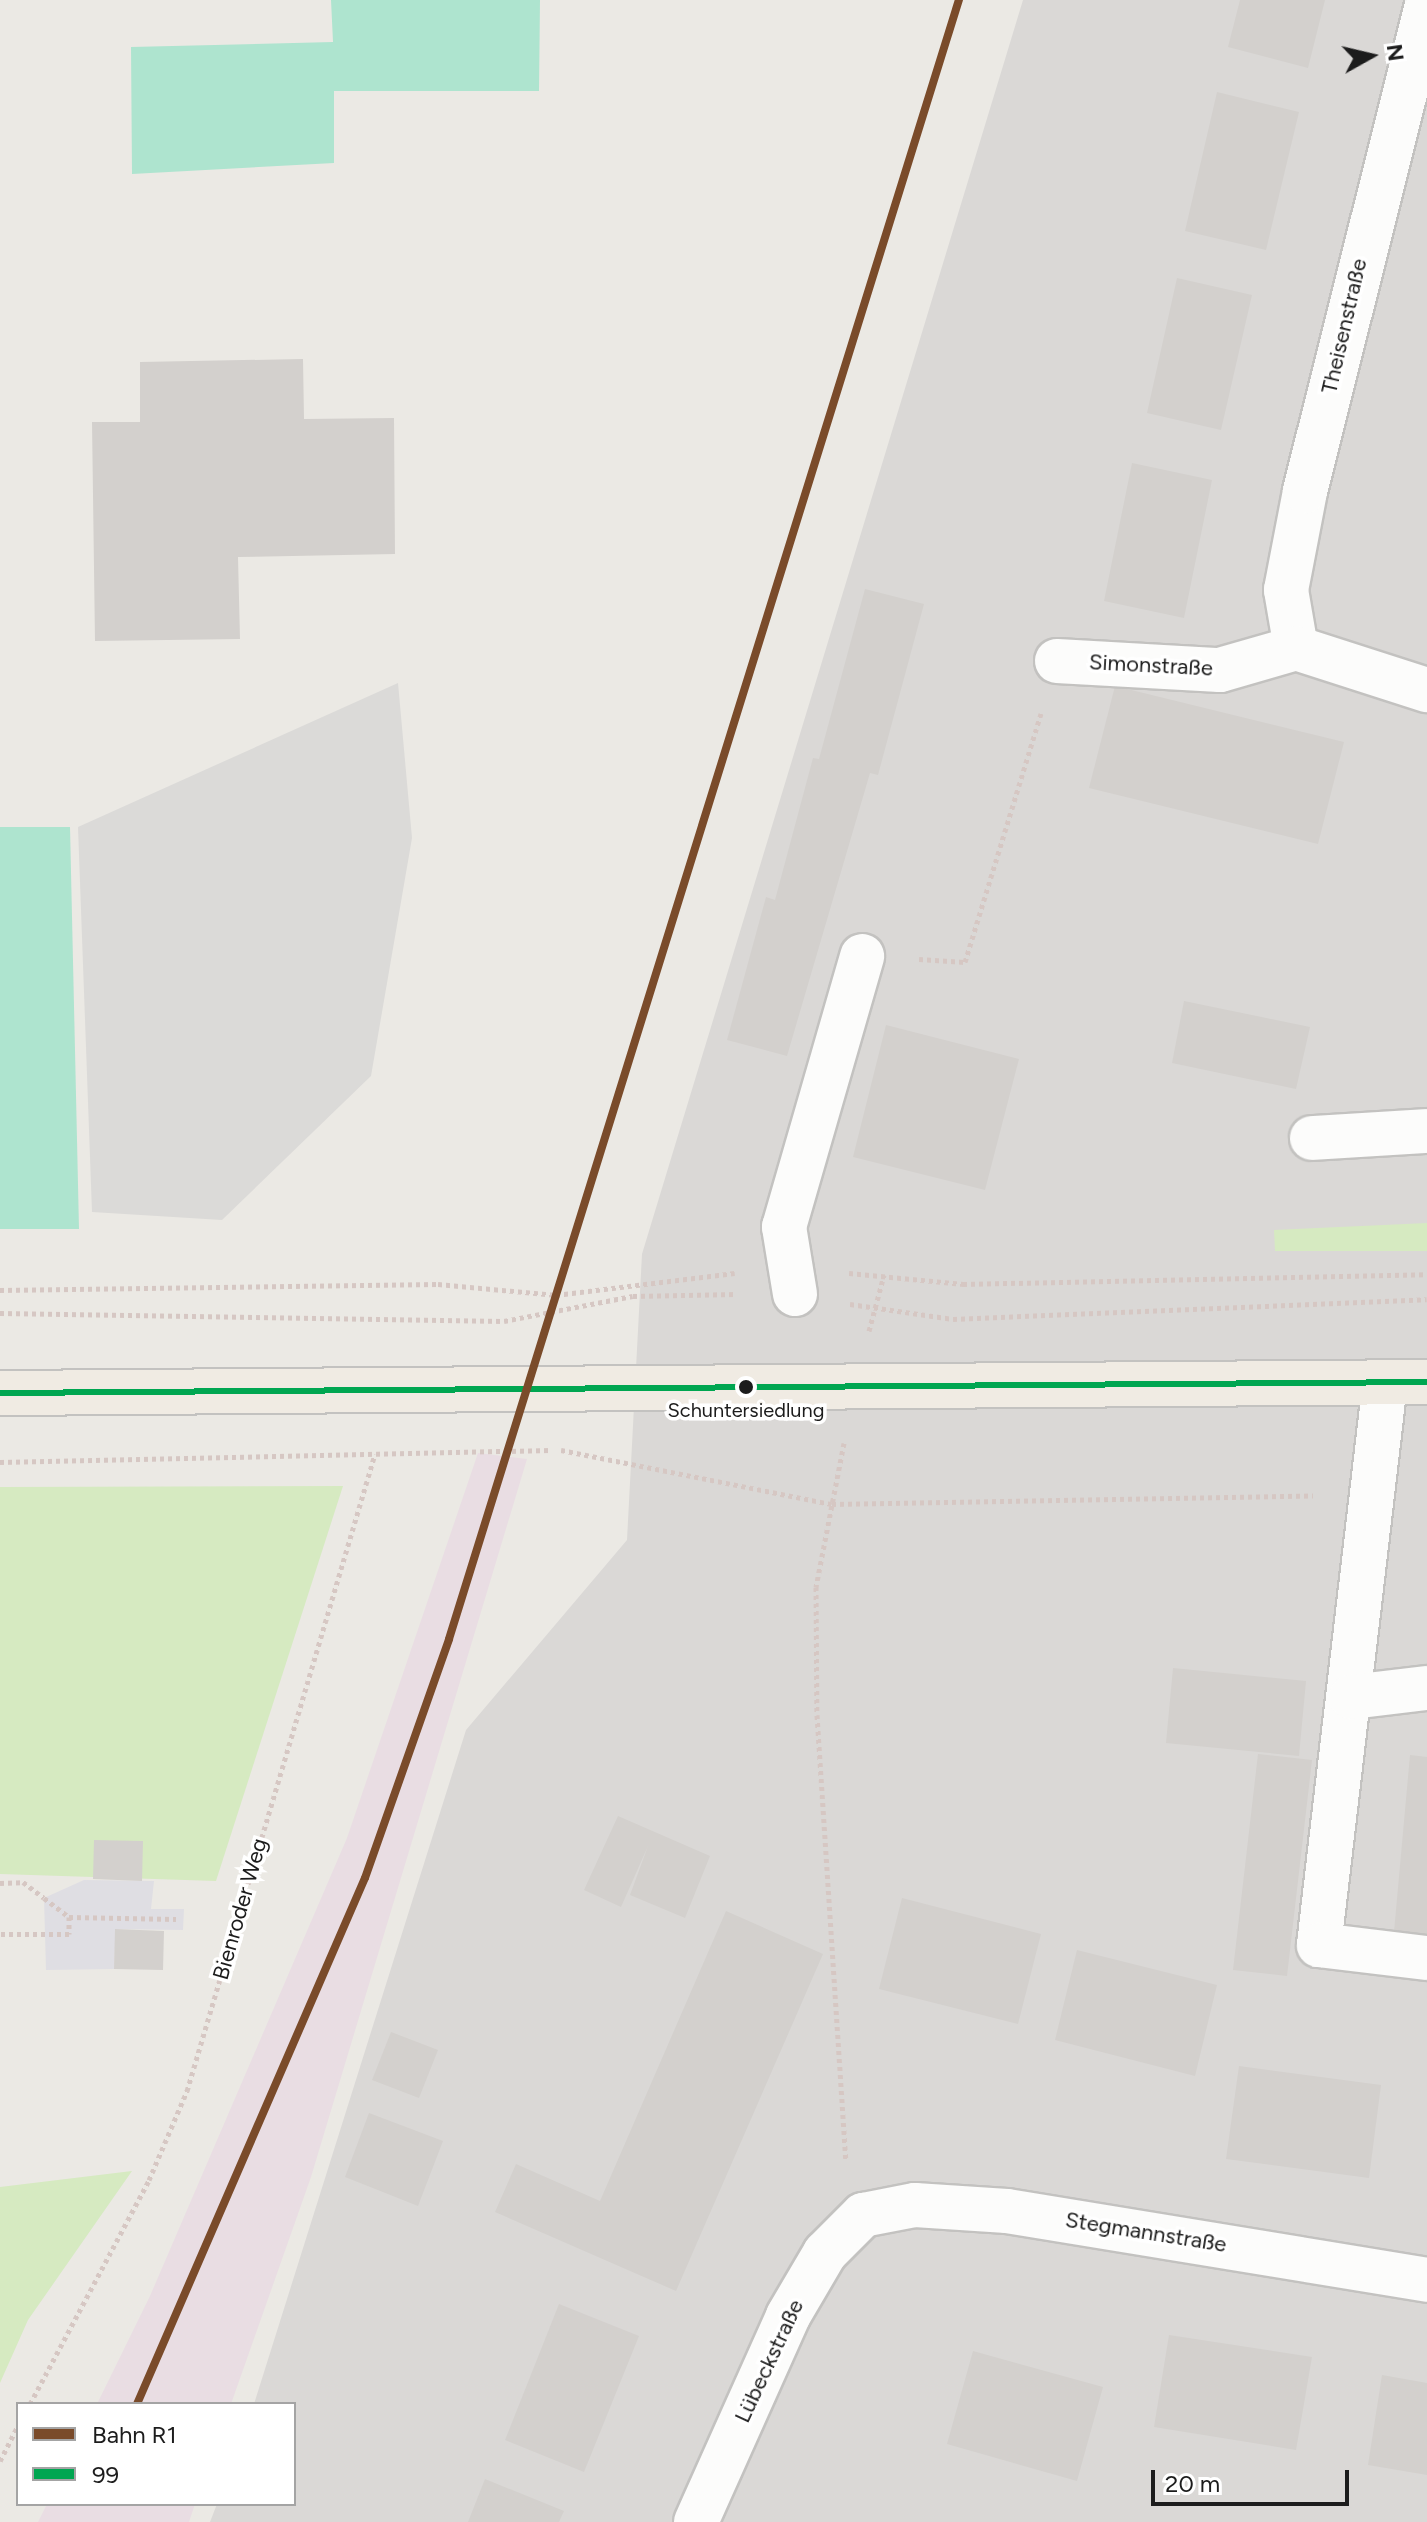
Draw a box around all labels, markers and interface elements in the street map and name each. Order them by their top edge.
north arrow [1331,16,1411,96]
text: N [1381,42,1410,63]
street label: Theisenstraße [1316,256,1372,396]
street label: Simonstraße [1088,649,1214,681]
marker: Schuntersiedlung [738,1379,754,1395]
place label: Schuntersiedlung [668,1398,824,1422]
street label: Bienroder Weg [207,1835,273,1983]
street label: Stegmannstraße [1064,2206,1228,2258]
street label: Lübeckstraße [729,2295,809,2427]
legend [16,2402,296,2506]
text: Bahn R1 [92,2420,177,2449]
scale bar [1155,2454,1353,2504]
text: 99 [92,2460,119,2489]
text: 20 m [1165,2469,1220,2498]

